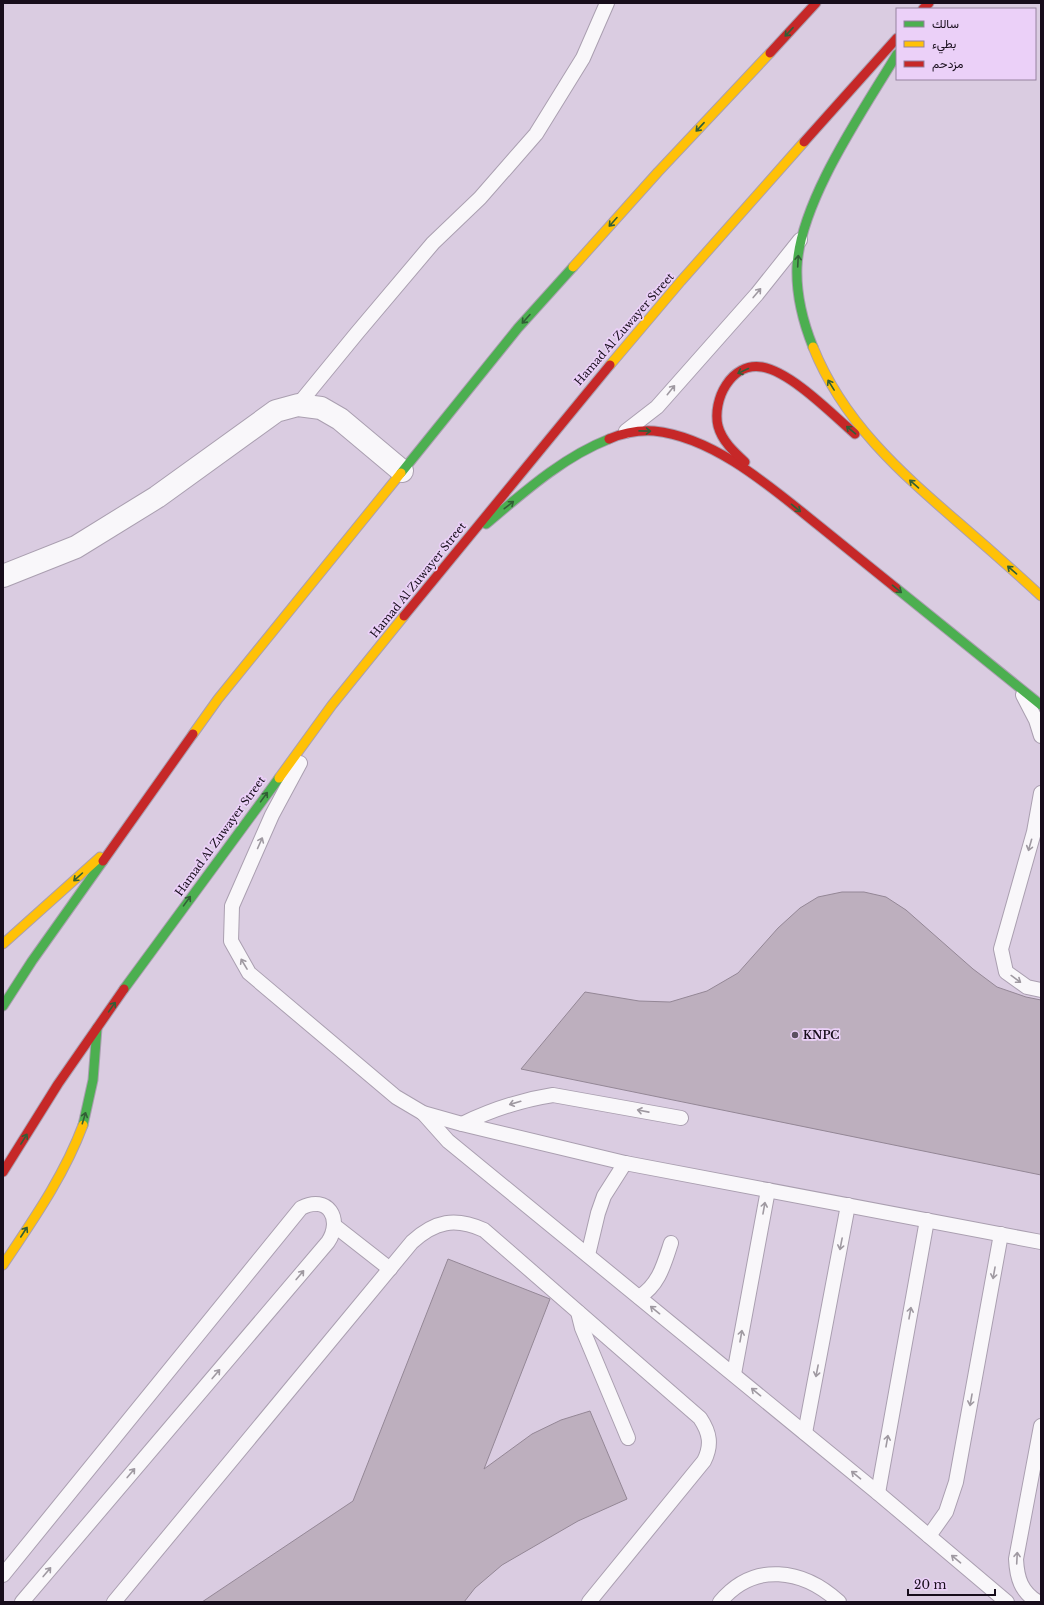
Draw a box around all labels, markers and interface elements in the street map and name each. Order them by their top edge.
legend [896,8,1036,80]
text: سالك [932,16,959,31]
one-way arrow [785,26,794,36]
text: بطيء [932,36,956,54]
text: مزدحم [932,56,963,72]
one-way arrow [696,121,705,132]
one-way arrow [608,217,617,228]
one-way arrow [794,255,802,268]
street label: Hamad Al Zuwayer Street [571,269,677,388]
one-way arrow [753,288,762,299]
one-way arrow [521,314,530,324]
one-way arrow [737,367,749,375]
one-way arrow [827,380,835,391]
one-way arrow [666,385,675,396]
one-way arrow [846,426,856,435]
one-way arrow [638,428,651,435]
one-way arrow [909,479,919,489]
one-way arrow [503,501,514,510]
one-way arrow [791,503,801,512]
street label: Hamad Al Zuwayer Street [367,519,470,641]
one-way arrow [1006,565,1017,574]
one-way arrow [892,585,903,594]
street label: Hamad Al Zuwayer Street [172,773,269,899]
one-way arrow [260,791,268,802]
one-way arrow [256,837,264,849]
one-way arrow [1026,838,1033,851]
one-way arrow [73,872,83,881]
one-way arrow [183,896,191,907]
one-way arrow [240,958,248,970]
one-way arrow [1010,975,1021,983]
one-way arrow [108,1002,116,1013]
place label: KNPC [803,1028,839,1042]
marker: KNPC [790,1030,800,1040]
one-way arrow [509,1100,522,1107]
one-way arrow [637,1106,650,1114]
one-way arrow [81,1111,88,1124]
one-way arrow [20,1133,28,1145]
one-way arrow [761,1202,769,1215]
one-way arrow [21,1226,29,1238]
one-way arrow [837,1237,845,1250]
one-way arrow [990,1266,998,1279]
one-way arrow [295,1270,304,1281]
one-way arrow [650,1306,661,1315]
one-way arrow [907,1307,915,1320]
one-way arrow [737,1330,745,1343]
one-way arrow [812,1364,820,1377]
one-way arrow [211,1369,220,1380]
one-way arrow [751,1388,761,1397]
one-way arrow [967,1394,975,1407]
one-way arrow [884,1435,892,1448]
one-way arrow [127,1468,136,1479]
one-way arrow [851,1471,862,1479]
one-way arrow [1013,1551,1020,1564]
one-way arrow [950,1554,961,1563]
one-way arrow [43,1567,52,1578]
scale bar [908,1571,995,1597]
text: 20 m [914,1577,946,1592]

